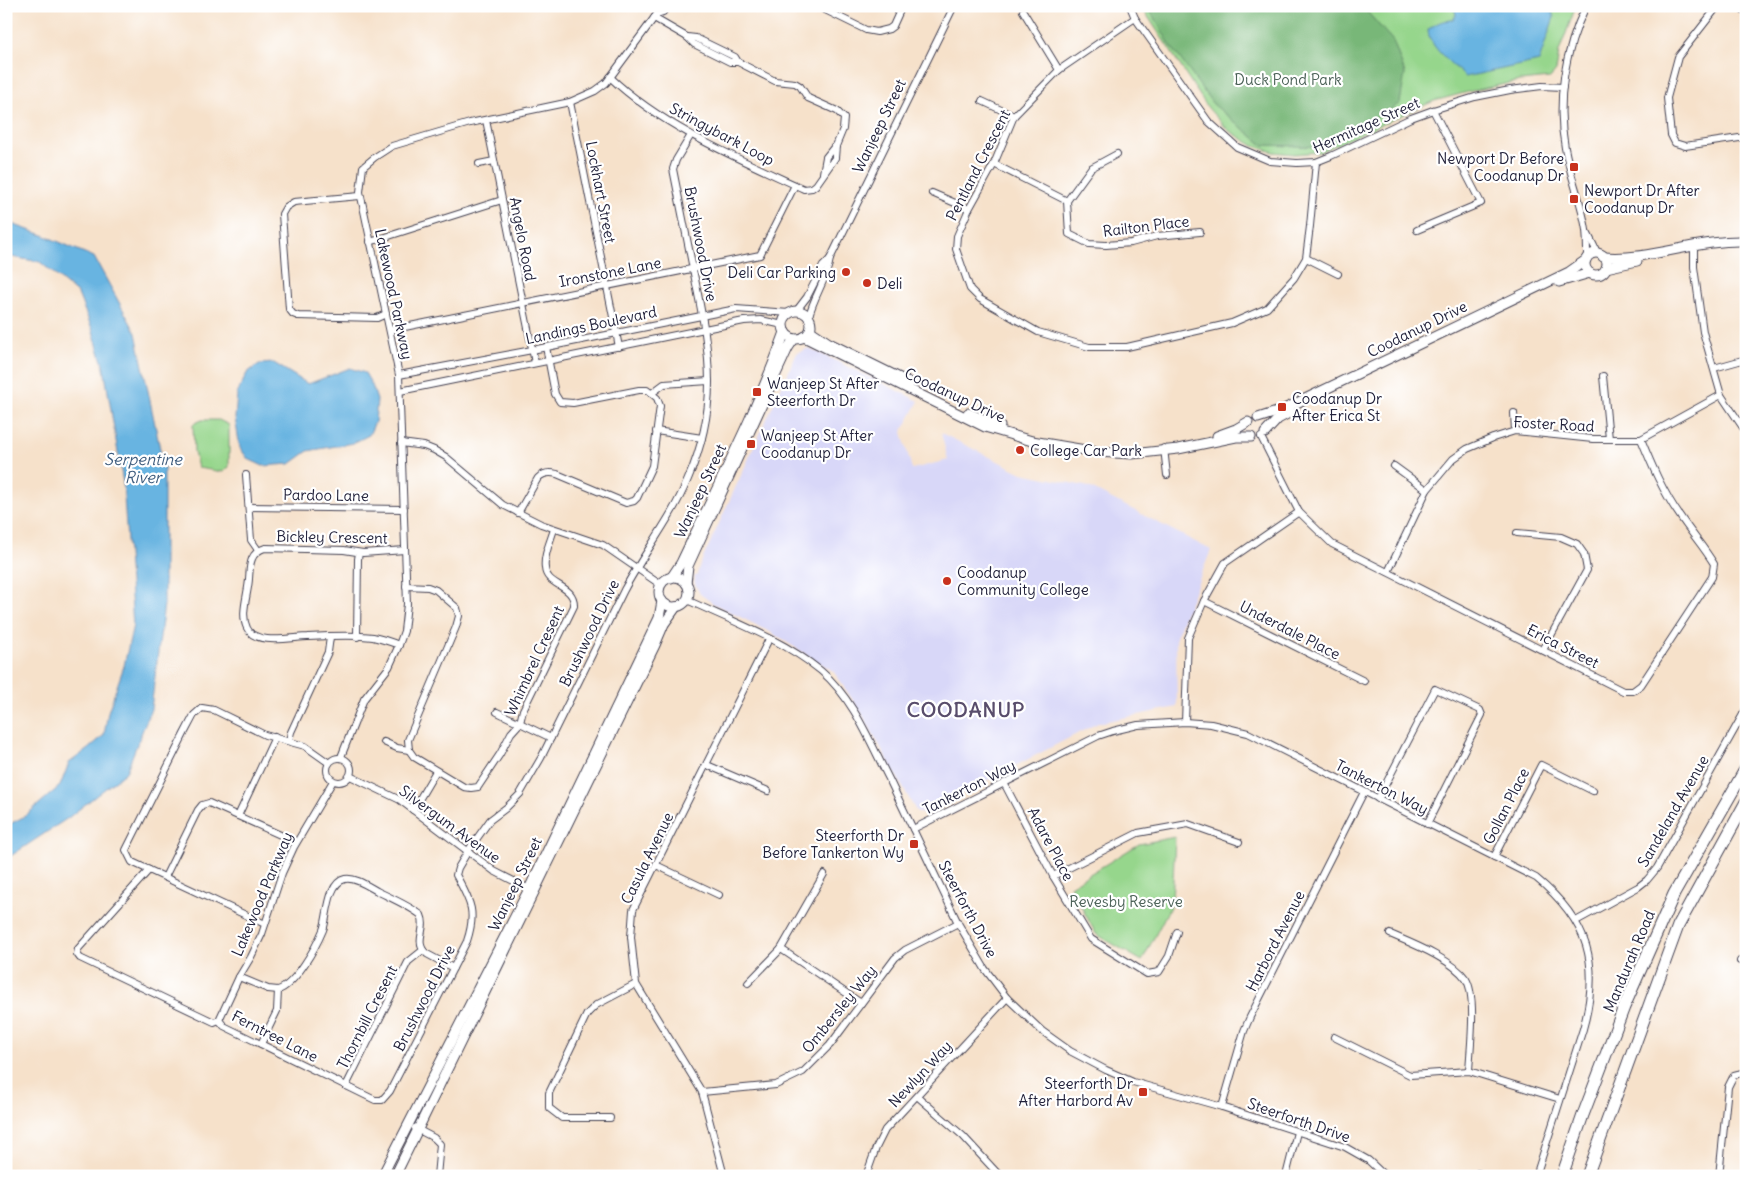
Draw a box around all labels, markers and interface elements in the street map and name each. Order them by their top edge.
park label: Duck Pond Park [1234,70,1342,89]
street label: Wanjeep Street [848,76,910,176]
street label: Hermitage Street [1310,93,1422,157]
street label: Stringybark Loop [666,98,778,170]
street label: Pentland Crescent [942,106,1014,224]
street label: Lockhart Street [582,139,620,245]
place label: Newport Dr Before Coodanup Dr [1437,149,1564,185]
marker: Newport Dr Before Coodanup Dr [1568,161,1580,173]
place label: Newport Dr After Coodanup Dr [1584,181,1700,217]
street label: Brushwood Drive [681,185,721,303]
marker: Newport Dr After Coodanup Dr [1568,193,1580,205]
street label: Angelo Road [506,195,540,283]
street label: Railton Place [1102,211,1190,241]
street label: Lakewood Parkway [371,227,417,361]
street label: Ironstone Lane [557,253,663,291]
place label: Deli Car Parking [728,263,836,282]
marker: Deli Car Parking [840,266,852,278]
place label: Deli [877,274,902,293]
marker: Deli [861,277,873,289]
street label: Coodanup Drive [1364,297,1470,361]
street label: Landings Boulevard [524,302,659,348]
street label: Coodanup Drive [902,363,1008,427]
place label: Wanjeep St After Steerforth Dr [767,374,879,410]
marker: Wanjeep St After Steerforth Dr [751,386,763,398]
place label: Coodanup Dr After Erica St [1292,389,1382,425]
marker: Coodanup Dr After Erica St [1276,401,1288,413]
street label: Foster Road [1513,412,1595,436]
place label: Wanjeep St After Coodanup Dr [761,426,873,462]
marker: Wanjeep St After Coodanup Dr [745,438,757,450]
street label: Wanjeep Street [670,441,730,541]
place label: College Car Park [1030,441,1142,460]
marker: College Car Park [1014,444,1026,456]
water label: Serpentine River [104,449,183,487]
street label: Pardoo Lane [283,485,369,505]
street label: Bickley Crescent [276,527,388,547]
place label: Coodanup Community College [957,563,1089,599]
marker: Coodanup Community College [941,575,953,587]
street label: Brushwood Drive [555,576,623,690]
street label: Underdale Place [1237,596,1343,664]
street label: Whimbrel Cresent [500,603,568,719]
street label: Erica Street [1524,620,1602,672]
district label: COODANUP [907,697,1025,722]
street label: Sandeland Avenue [1633,752,1713,870]
street label: Tankerton Way [919,755,1019,819]
street label: Tankerton Way [1332,755,1432,819]
street label: Gollan Place [1479,765,1533,847]
street label: Silvergum Avenue [396,781,504,867]
street label: Adare Place [1024,804,1078,884]
street label: Casula Avenue [617,809,677,907]
place label: Steerforth Dr Before Tankerton Wy [762,826,904,862]
street label: Lakewood Parkway [227,829,297,959]
street label: Wanjeep Street [484,834,546,934]
marker: Steerforth Dr Before Tankerton Wy [908,838,920,850]
street label: Steerforth Drive [934,857,1002,961]
street label: Harbord Avenue [1241,887,1309,995]
park label: Revesby Reserve [1069,892,1183,911]
street label: Mandurah Road [1599,907,1659,1015]
street label: Brushwood Drive [389,942,459,1054]
street label: Ombersley Way [798,961,880,1057]
street label: Thornbill Cresent [333,962,401,1072]
street label: Ferntree Lane [229,1006,321,1066]
street label: Newlyn Way [884,1037,956,1111]
place label: Steerforth Dr After Harbord Av [1019,1074,1133,1110]
marker: Steerforth Dr After Harbord Av [1137,1086,1149,1098]
street label: Steerforth Drive [1245,1094,1353,1146]

